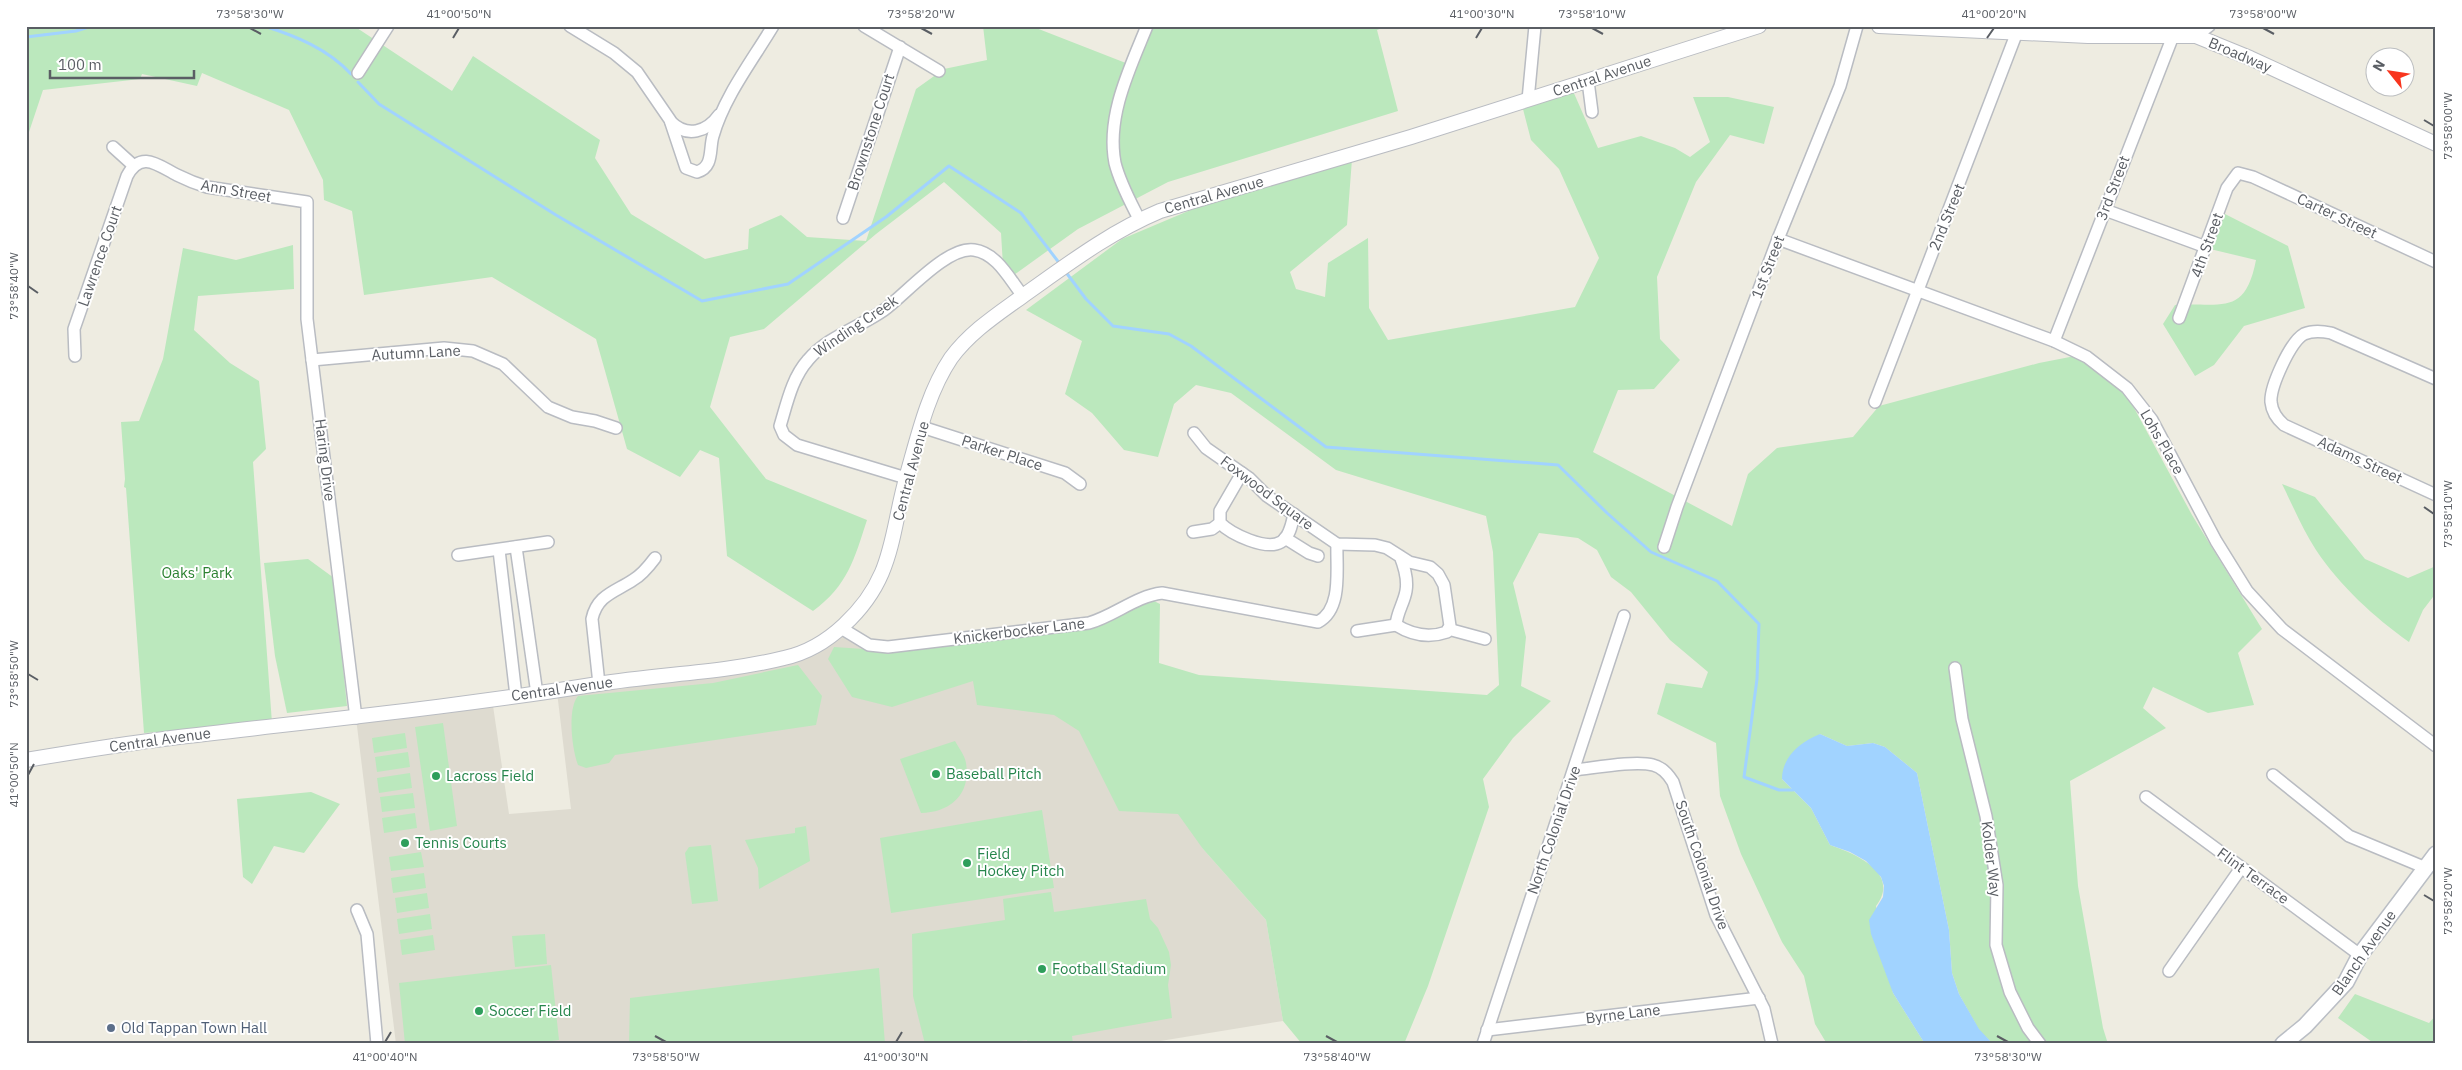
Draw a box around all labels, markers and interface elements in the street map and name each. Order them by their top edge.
text: 73°58'30"W [216,6,284,21]
text: 41°00'50"N [426,6,492,21]
text: 73°58'20"W [887,6,955,21]
text: 41°00'30"N [1449,6,1515,21]
text: 73°58'10"W [1558,6,1626,21]
text: 41°00'20"N [1961,6,2027,21]
text: 73°58'00"W [2229,6,2297,21]
street label: Broadway [2206,33,2275,77]
scale bar [50,48,194,80]
north arrow [2364,48,2414,98]
street label: Central Avenue [1550,51,1654,100]
text: 100 m [58,55,102,74]
text: N [2368,57,2389,74]
street label: Brownstone Court [843,71,898,193]
text: 73°58'00"W [2440,92,2455,160]
street label: 3rd Street [2092,153,2134,223]
street label: Central Avenue [1162,171,1266,218]
street label: Ann Street [199,175,273,206]
street label: 2nd Street [1924,180,1969,253]
street label: Carter Street [2294,189,2380,242]
street label: Lawrence Court [73,203,126,309]
street label: 4th Street [2186,210,2227,280]
street label: 1st Street [1747,233,1788,301]
text: 73°58'40"W [6,252,21,320]
street label: Winding Creek [810,290,901,361]
street label: Autumn Lane [371,341,461,364]
street label: Lohs Place [2136,406,2189,478]
street label: Haring Drive [311,418,340,502]
street label: Central Avenue [888,419,933,523]
street label: Parker Place [959,430,1045,475]
street label: Adams Street [2315,432,2406,487]
street label: Foxwood Square [1217,451,1318,534]
text: 73°58'10"W [2440,480,2455,548]
park label: Oaks' Park [161,563,233,582]
street label: Knickerbocker Lane [952,613,1086,648]
text: 73°58'50"W [6,640,21,708]
street label: Central Avenue [510,672,614,705]
street label: Central Avenue [108,723,212,756]
text: 41°00'50"N [6,742,21,808]
street label: North Colonial Drive [1523,763,1584,897]
place label: Baseball Pitch [946,764,1042,783]
place label: Lacross Field [446,766,534,785]
marker: Baseball Pitch [930,768,942,780]
marker: Lacross Field [430,770,442,782]
street label: South Colonial Drive [1671,798,1734,932]
street label: Kolder Way [1977,820,2006,898]
place label: Tennis Courts [415,833,507,852]
marker: Tennis Courts [399,837,411,849]
street label: Flint Terrace [2214,843,2293,908]
place label: Field Hockey Pitch [977,844,1065,880]
marker: Field Hockey Pitch [961,857,973,869]
text: 73°58'20"W [2440,867,2455,935]
street label: Blanch Avenue [2327,906,2400,999]
place label: Football Stadium [1052,959,1166,978]
marker: Football Stadium [1036,963,1048,975]
street label: Byrne Lane [1584,999,1661,1028]
place label: Soccer Field [489,1001,571,1020]
marker: Soccer Field [473,1005,485,1017]
place label: Old Tappan Town Hall [121,1018,267,1037]
marker: Old Tappan Town Hall [105,1022,117,1034]
text: 41°00'40"N [352,1049,418,1064]
text: 73°58'50"W [632,1049,700,1064]
text: 41°00'30"N [863,1049,929,1064]
text: 73°58'40"W [1303,1049,1371,1064]
text: 73°58'30"W [1974,1049,2042,1064]

